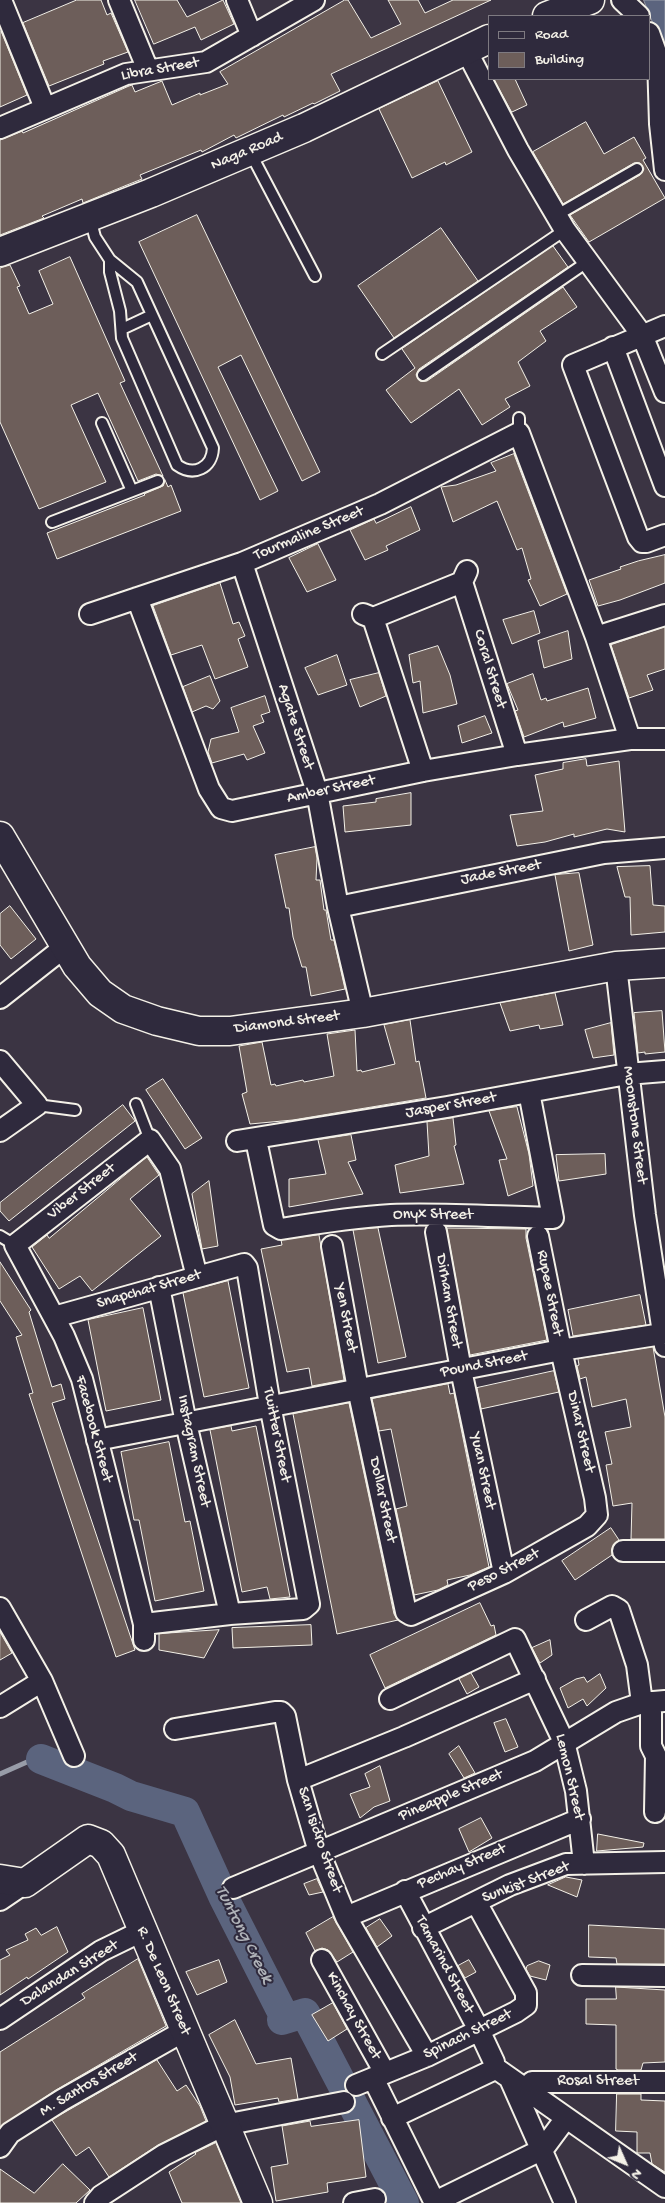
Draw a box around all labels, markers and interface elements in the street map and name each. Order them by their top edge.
legend [488,15,650,80]
text: Road [535,26,568,44]
text: Building [535,51,584,69]
street label: Libra Street [120,54,200,86]
street label: Naga Road [208,128,286,176]
street label: Tourmaline Street [251,502,367,566]
street label: Coral Street [468,627,510,711]
street label: Agate Street [272,682,318,772]
street label: Amber Street [285,771,377,809]
street label: Jade Street [459,856,543,890]
street label: Diamond Street [233,1007,341,1039]
street label: Moonstone Street [617,1065,651,1185]
street label: Jasper Street [404,1089,498,1123]
street label: Viber Street [44,1159,120,1225]
street label: Onyx Street [393,1206,473,1226]
street label: Rupee Street [531,1249,567,1337]
street label: Dirham Street [430,1253,466,1349]
street label: Snapchat Street [95,1266,203,1314]
street label: Yen Street [329,1282,361,1354]
street label: Pound Street [439,1347,529,1383]
street label: Facebook Street [70,1374,116,1484]
street label: Twitter Street [257,1386,295,1484]
street label: Dinar Street [561,1390,599,1474]
street label: Instagram Street [172,1393,214,1509]
street label: Yuan Street [465,1431,499,1511]
street label: Dollar Street [364,1456,400,1544]
street label: Peso Street [465,1545,543,1597]
street label: Lemon Street [550,1732,588,1822]
street label: Pineapple Street [396,1765,506,1827]
street label: San Isidro Street [292,1785,346,1895]
street label: Pechay Street [415,1840,509,1894]
street label: Sunkist Street [480,1858,572,1908]
water label: Tuntong Creek [209,1883,277,1987]
street label: Tamarind Street [410,1913,478,2017]
street label: R. De Leon Street [131,1924,195,2038]
street label: Dalandan Street [18,1936,122,2012]
street label: Kinchay Street [321,1969,385,2063]
street label: Spinach Street [421,2005,515,2065]
street label: M. Santos Street [36,2048,142,2122]
street label: Rosal Street [557,2072,639,2092]
north arrow [600,2138,650,2188]
text: N [627,2165,645,2183]

